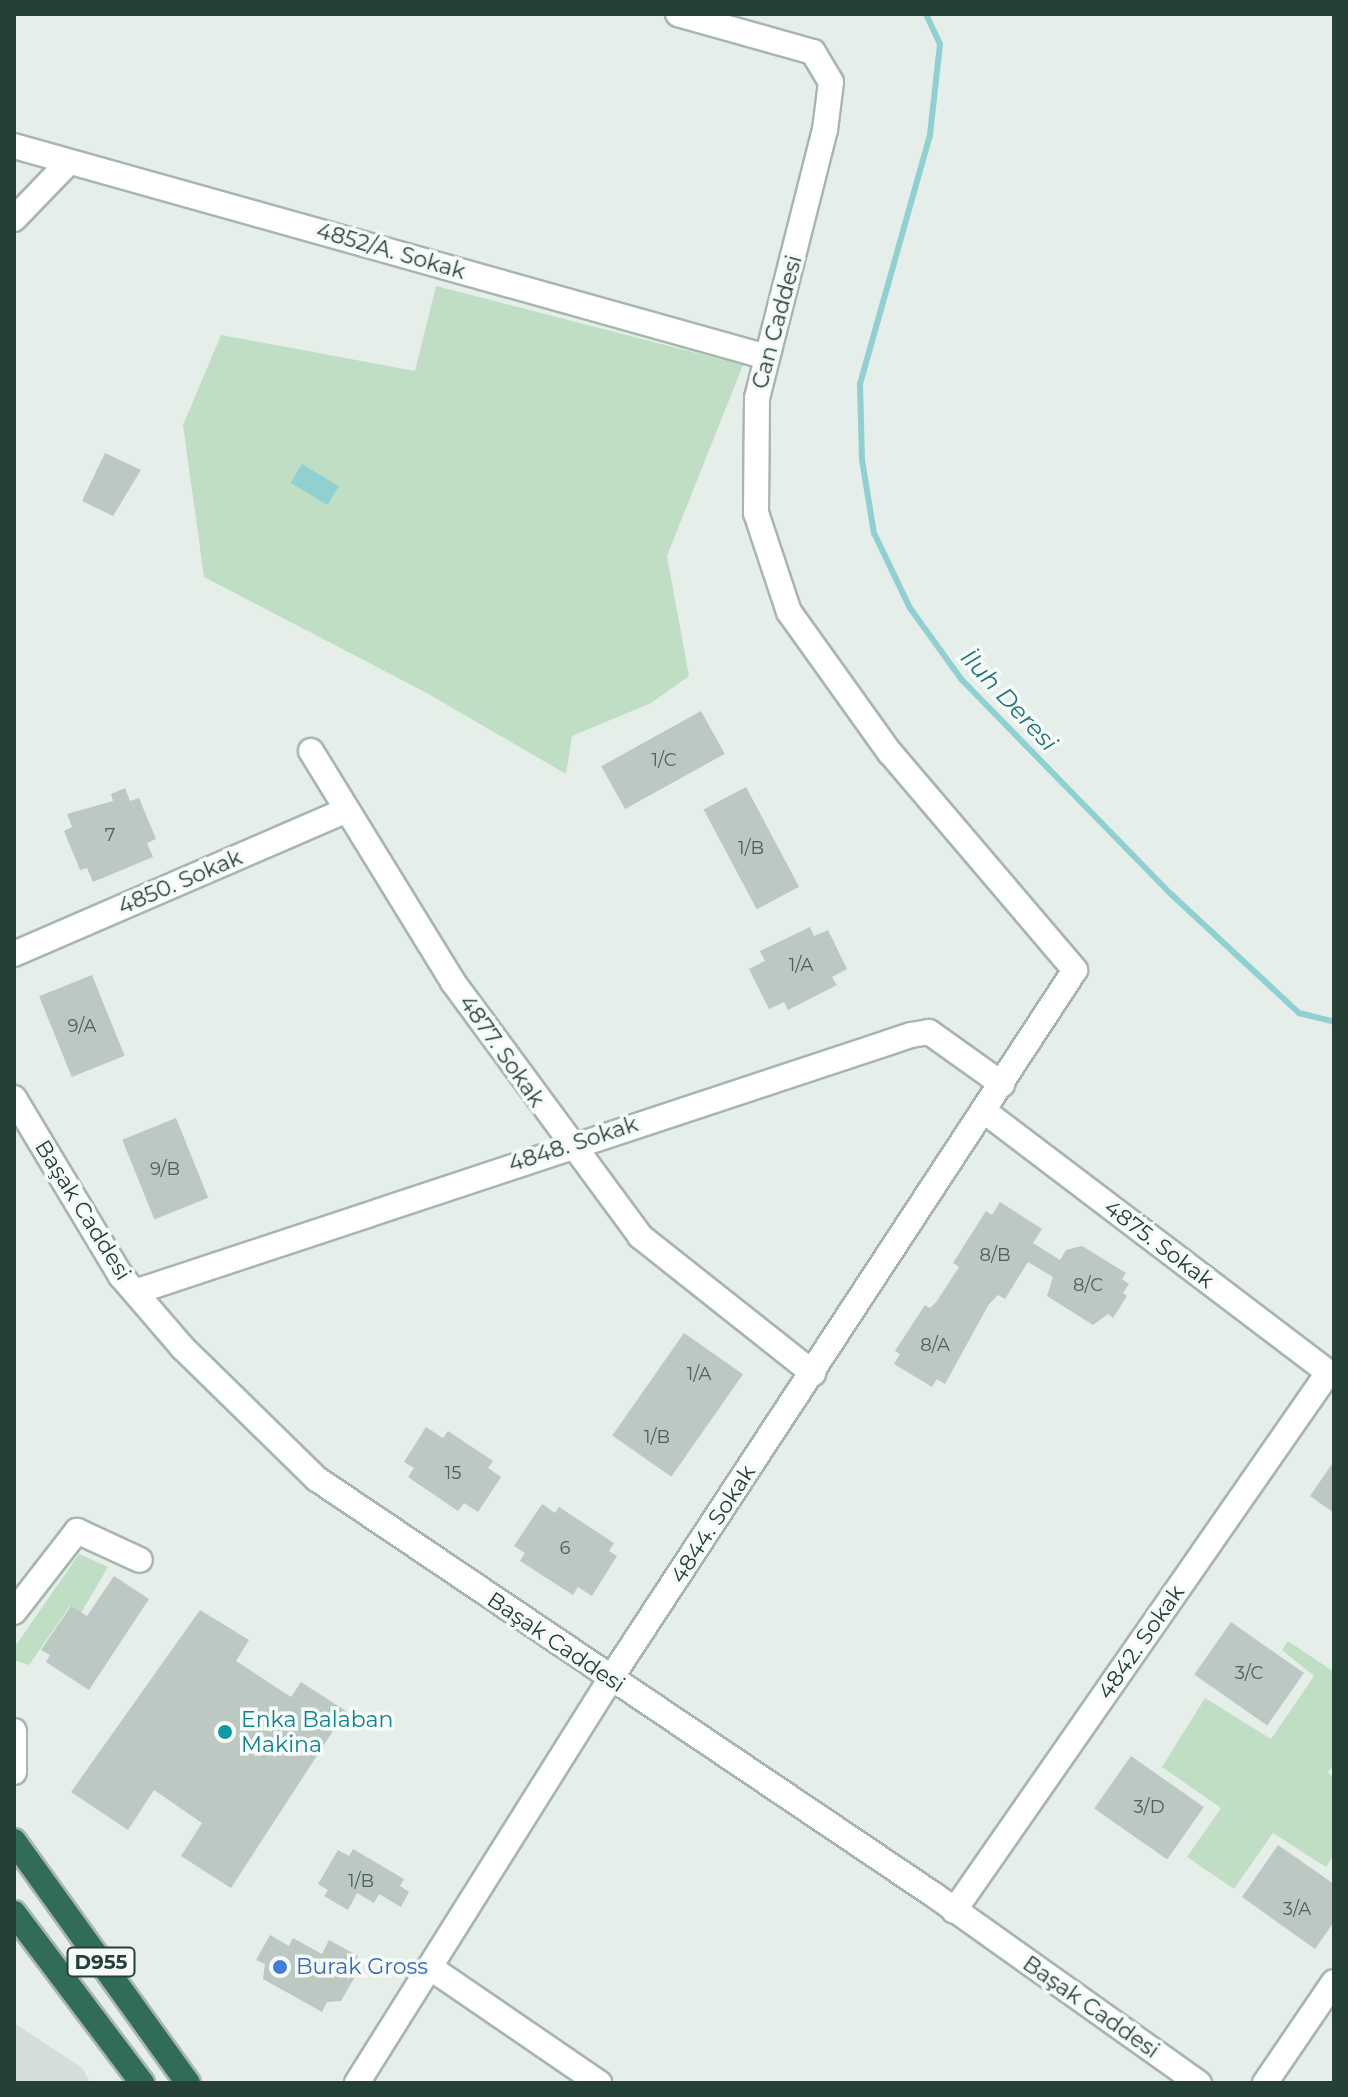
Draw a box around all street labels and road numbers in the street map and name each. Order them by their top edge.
street label: 4852/A. Sokak [313,217,469,285]
street label: Can Caddesi [746,252,808,392]
street label: 4850. Sokak [114,844,246,920]
street label: 4877. Sokak [454,990,550,1112]
street label: 4848. Sokak [505,1111,641,1177]
street label: Başak Caddesi [29,1135,137,1285]
street label: 4875. Sokak [1099,1194,1219,1294]
street label: 4844. Sokak [665,1460,761,1588]
street label: 4842. Sokak [1092,1580,1190,1704]
street label: Başak Caddesi [482,1586,630,1698]
road number: D955 [65,1946,137,1978]
street label: Başak Caddesi [1018,1950,1164,2064]

